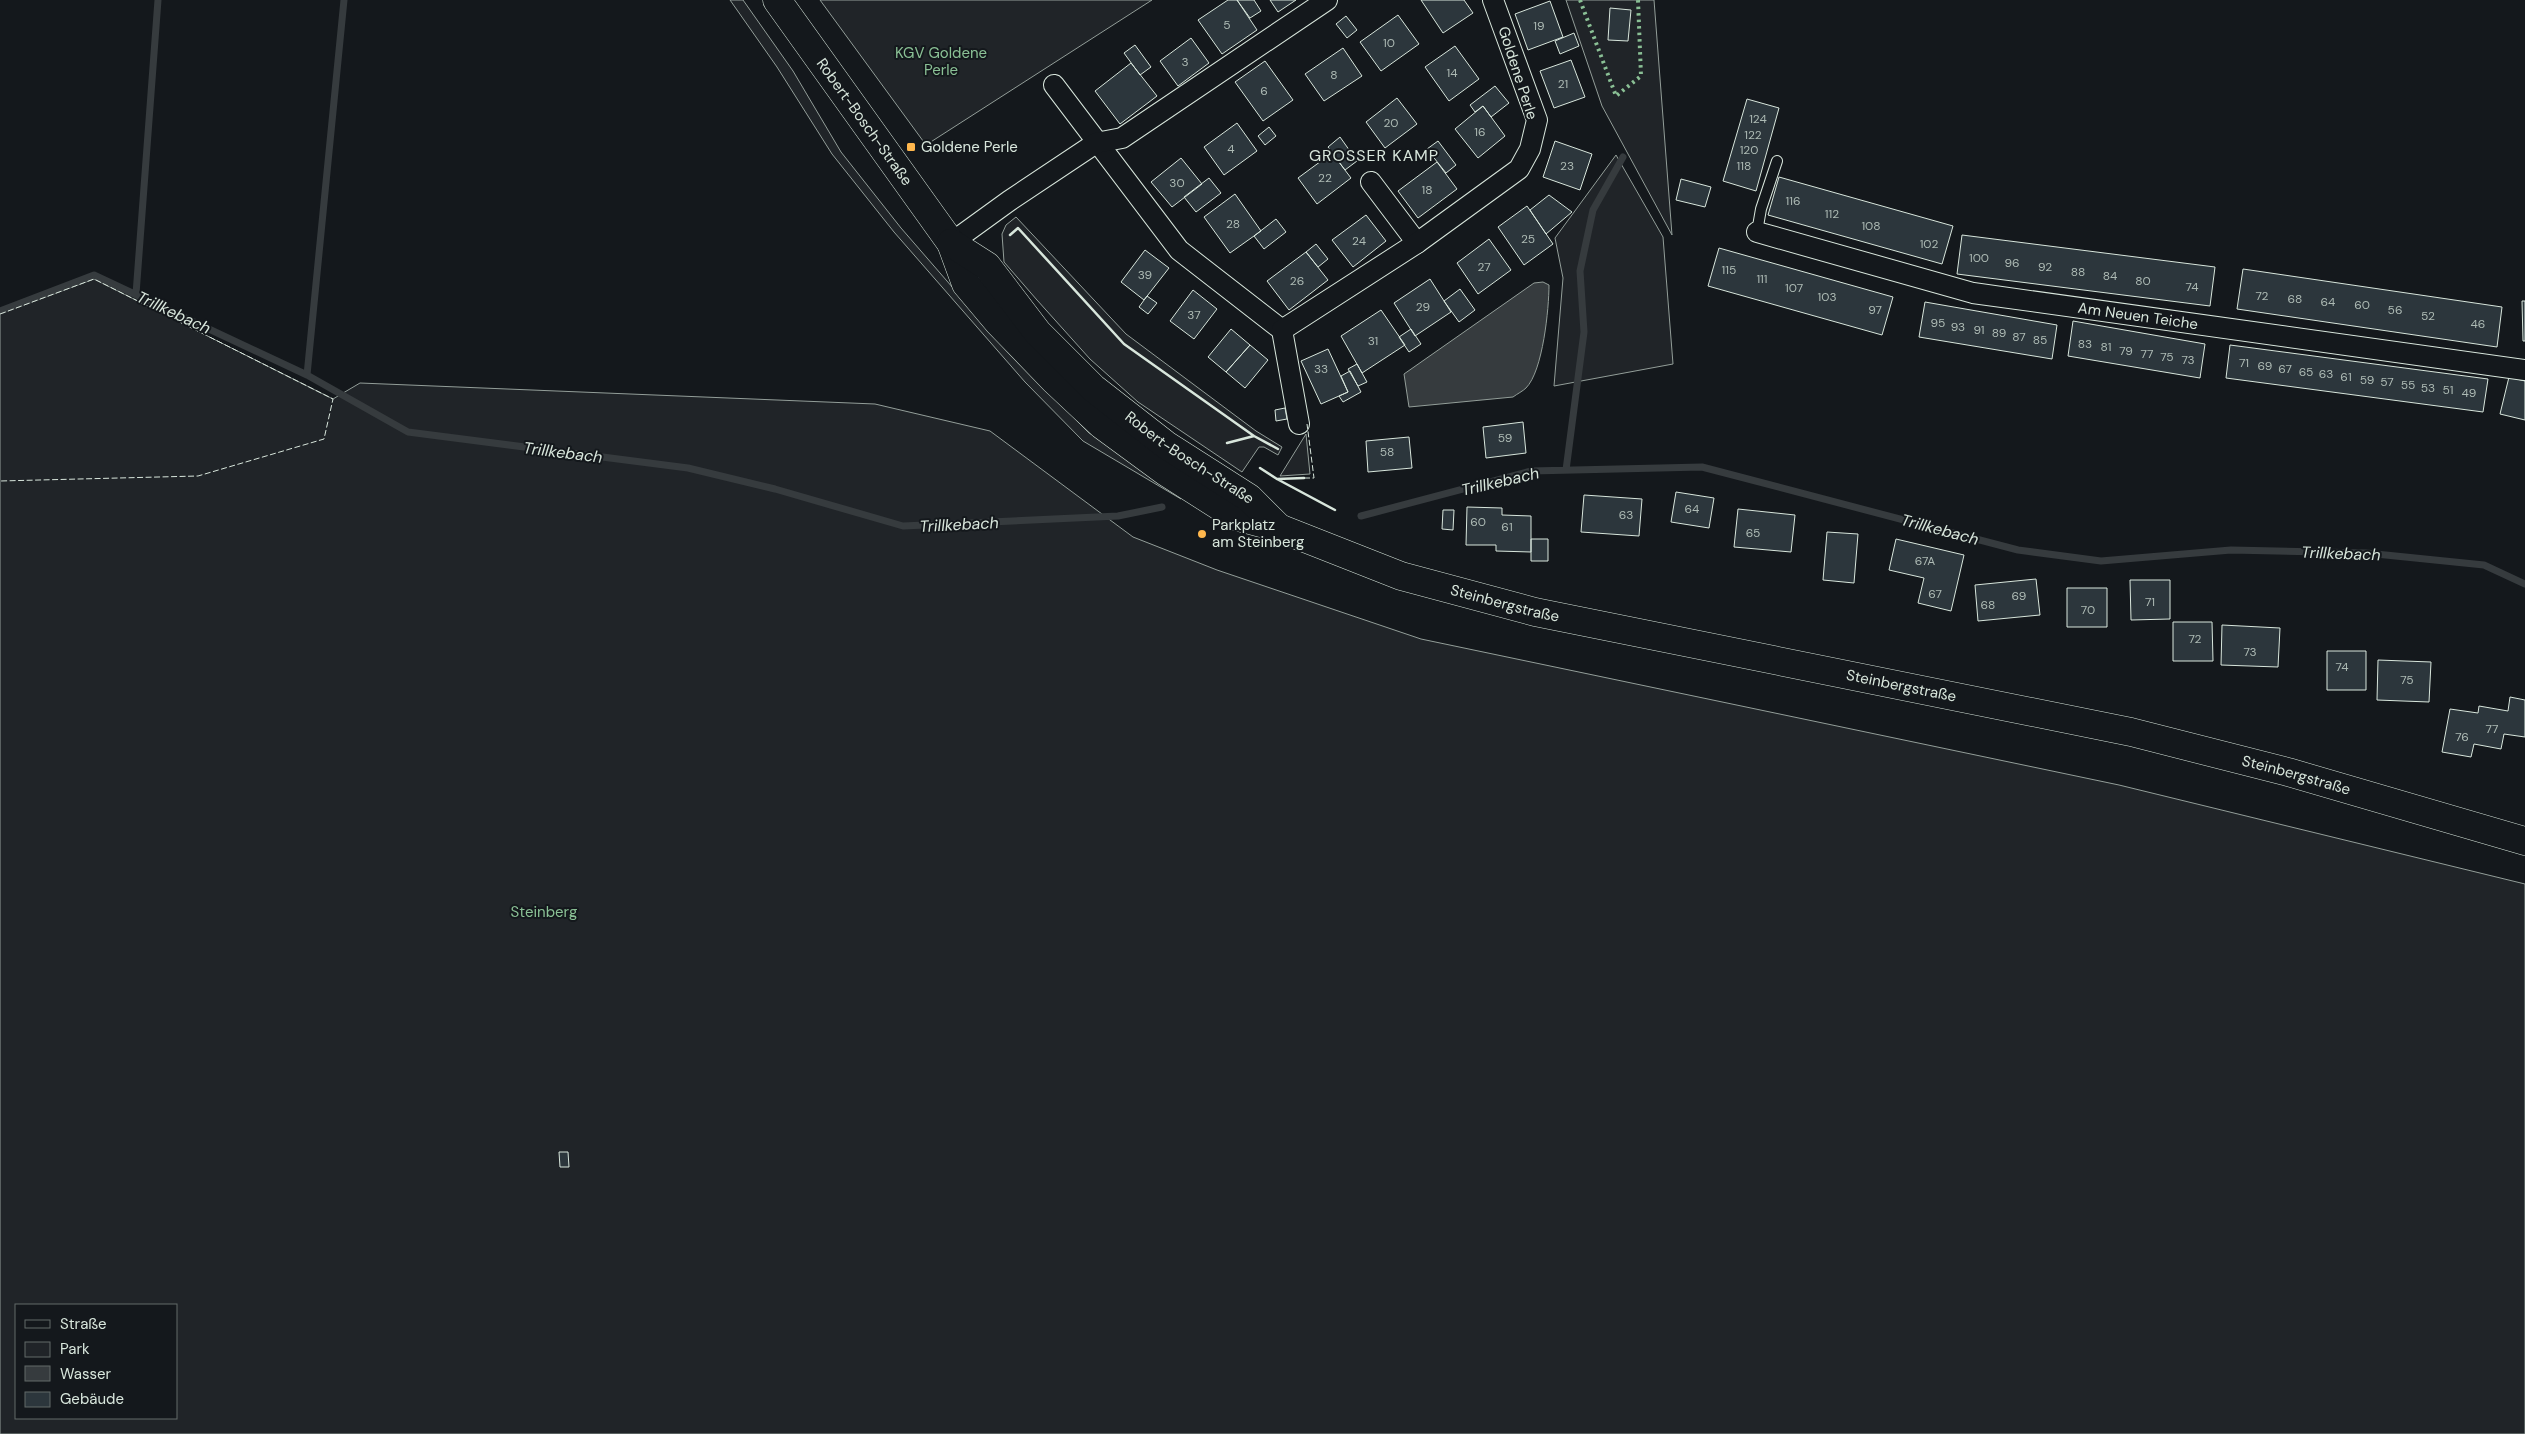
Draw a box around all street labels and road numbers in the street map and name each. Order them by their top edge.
street label: Goldene Perle [1494,24,1542,122]
street label: Robert-Bosch-Straße [812,54,917,190]
street label: Am Neuen Teiche [2077,298,2199,334]
street label: Robert-Bosch-Straße [1121,407,1259,508]
street label: Steinbergstraße [1448,580,1561,627]
street label: Steinbergstraße [1845,665,1958,707]
street label: Steinbergstraße [2240,751,2353,800]

